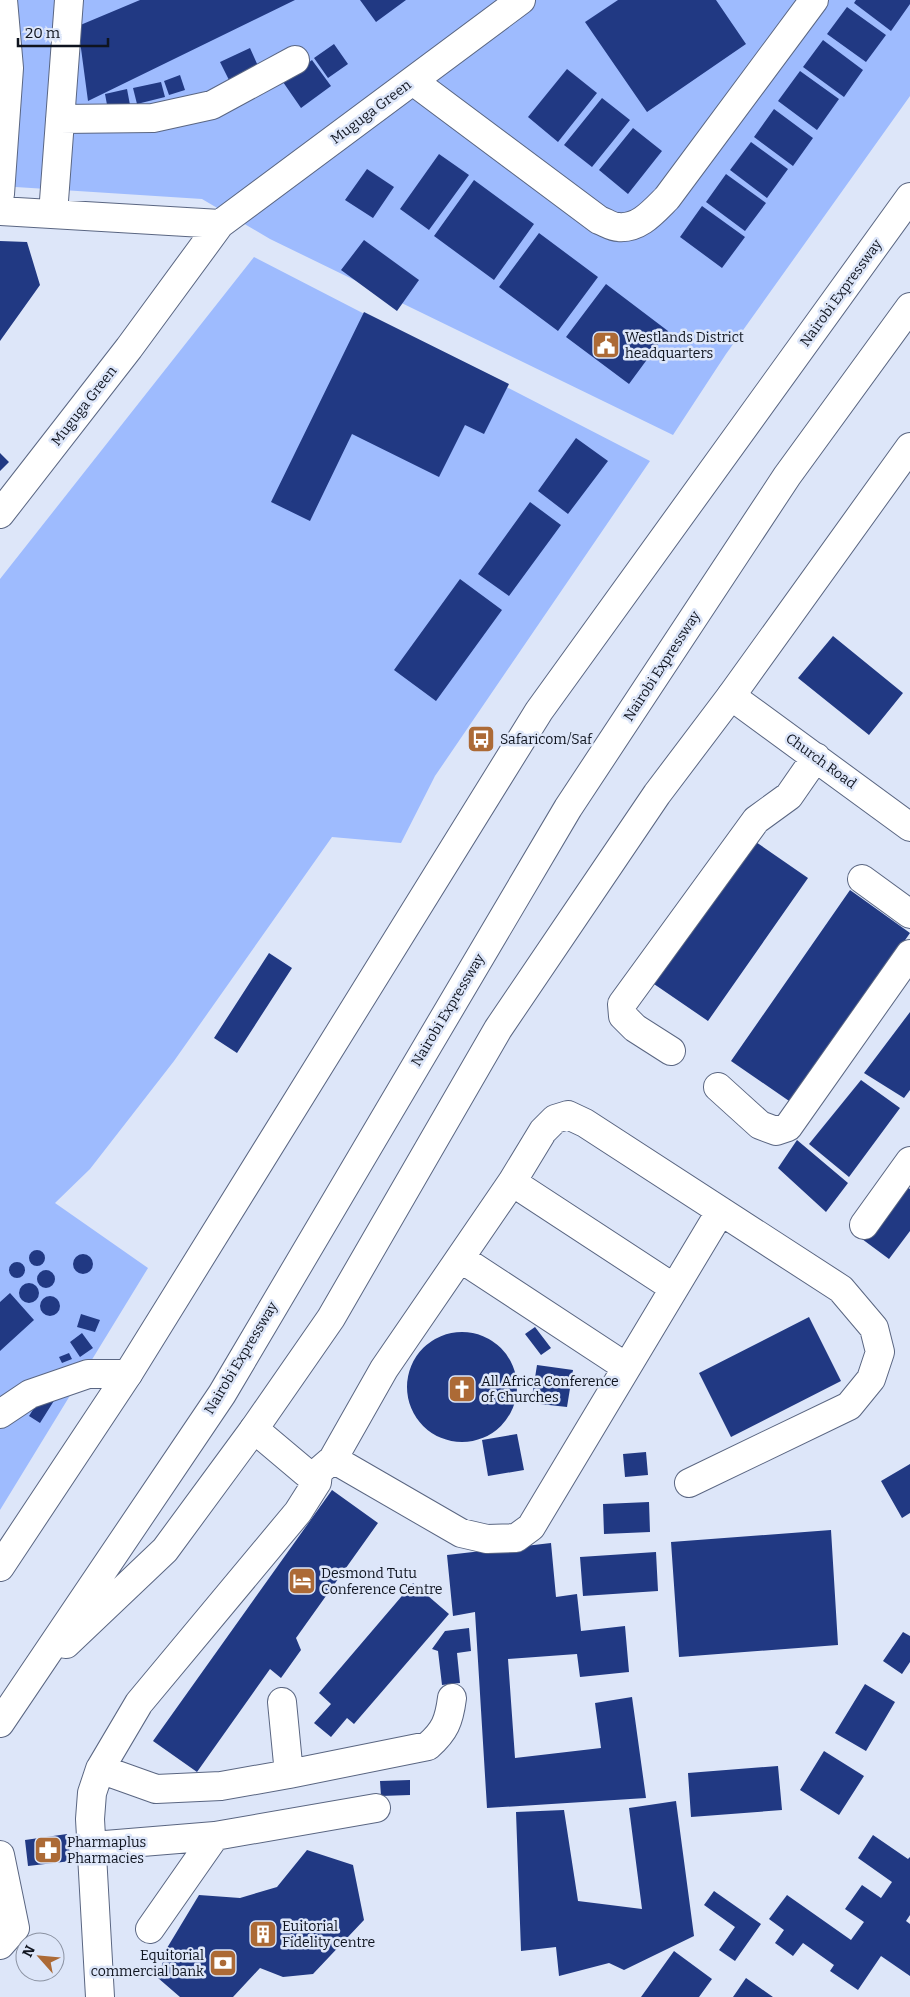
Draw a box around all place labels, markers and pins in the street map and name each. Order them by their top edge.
place label: Westlands District headquarters [625,329,744,362]
public building icon: Westlands District headquarters [591,330,621,360]
bus stop icon: Safaricom/Saf [466,724,496,754]
place label: Safaricom/Saf [500,731,593,748]
place label: All Africa Conference of Churches [481,1373,619,1406]
church icon: All Africa Conference of Churches [447,1374,477,1404]
place label: Desmond Tutu Conference Centre [321,1565,442,1598]
hotel icon: Desmond Tutu Conference Centre [287,1566,317,1596]
place label: Pharmaplus Pharmacies [67,1834,146,1867]
pharmacy icon: Pharmaplus Pharmacies [33,1835,63,1865]
place label: Euitorial Fidelity centre [282,1918,375,1951]
building icon: Euitorial Fidelity centre [248,1919,278,1949]
place label: Equitorial commercial bank [91,1947,204,1980]
bank icon: Equitorial commercial bank [208,1948,238,1978]

